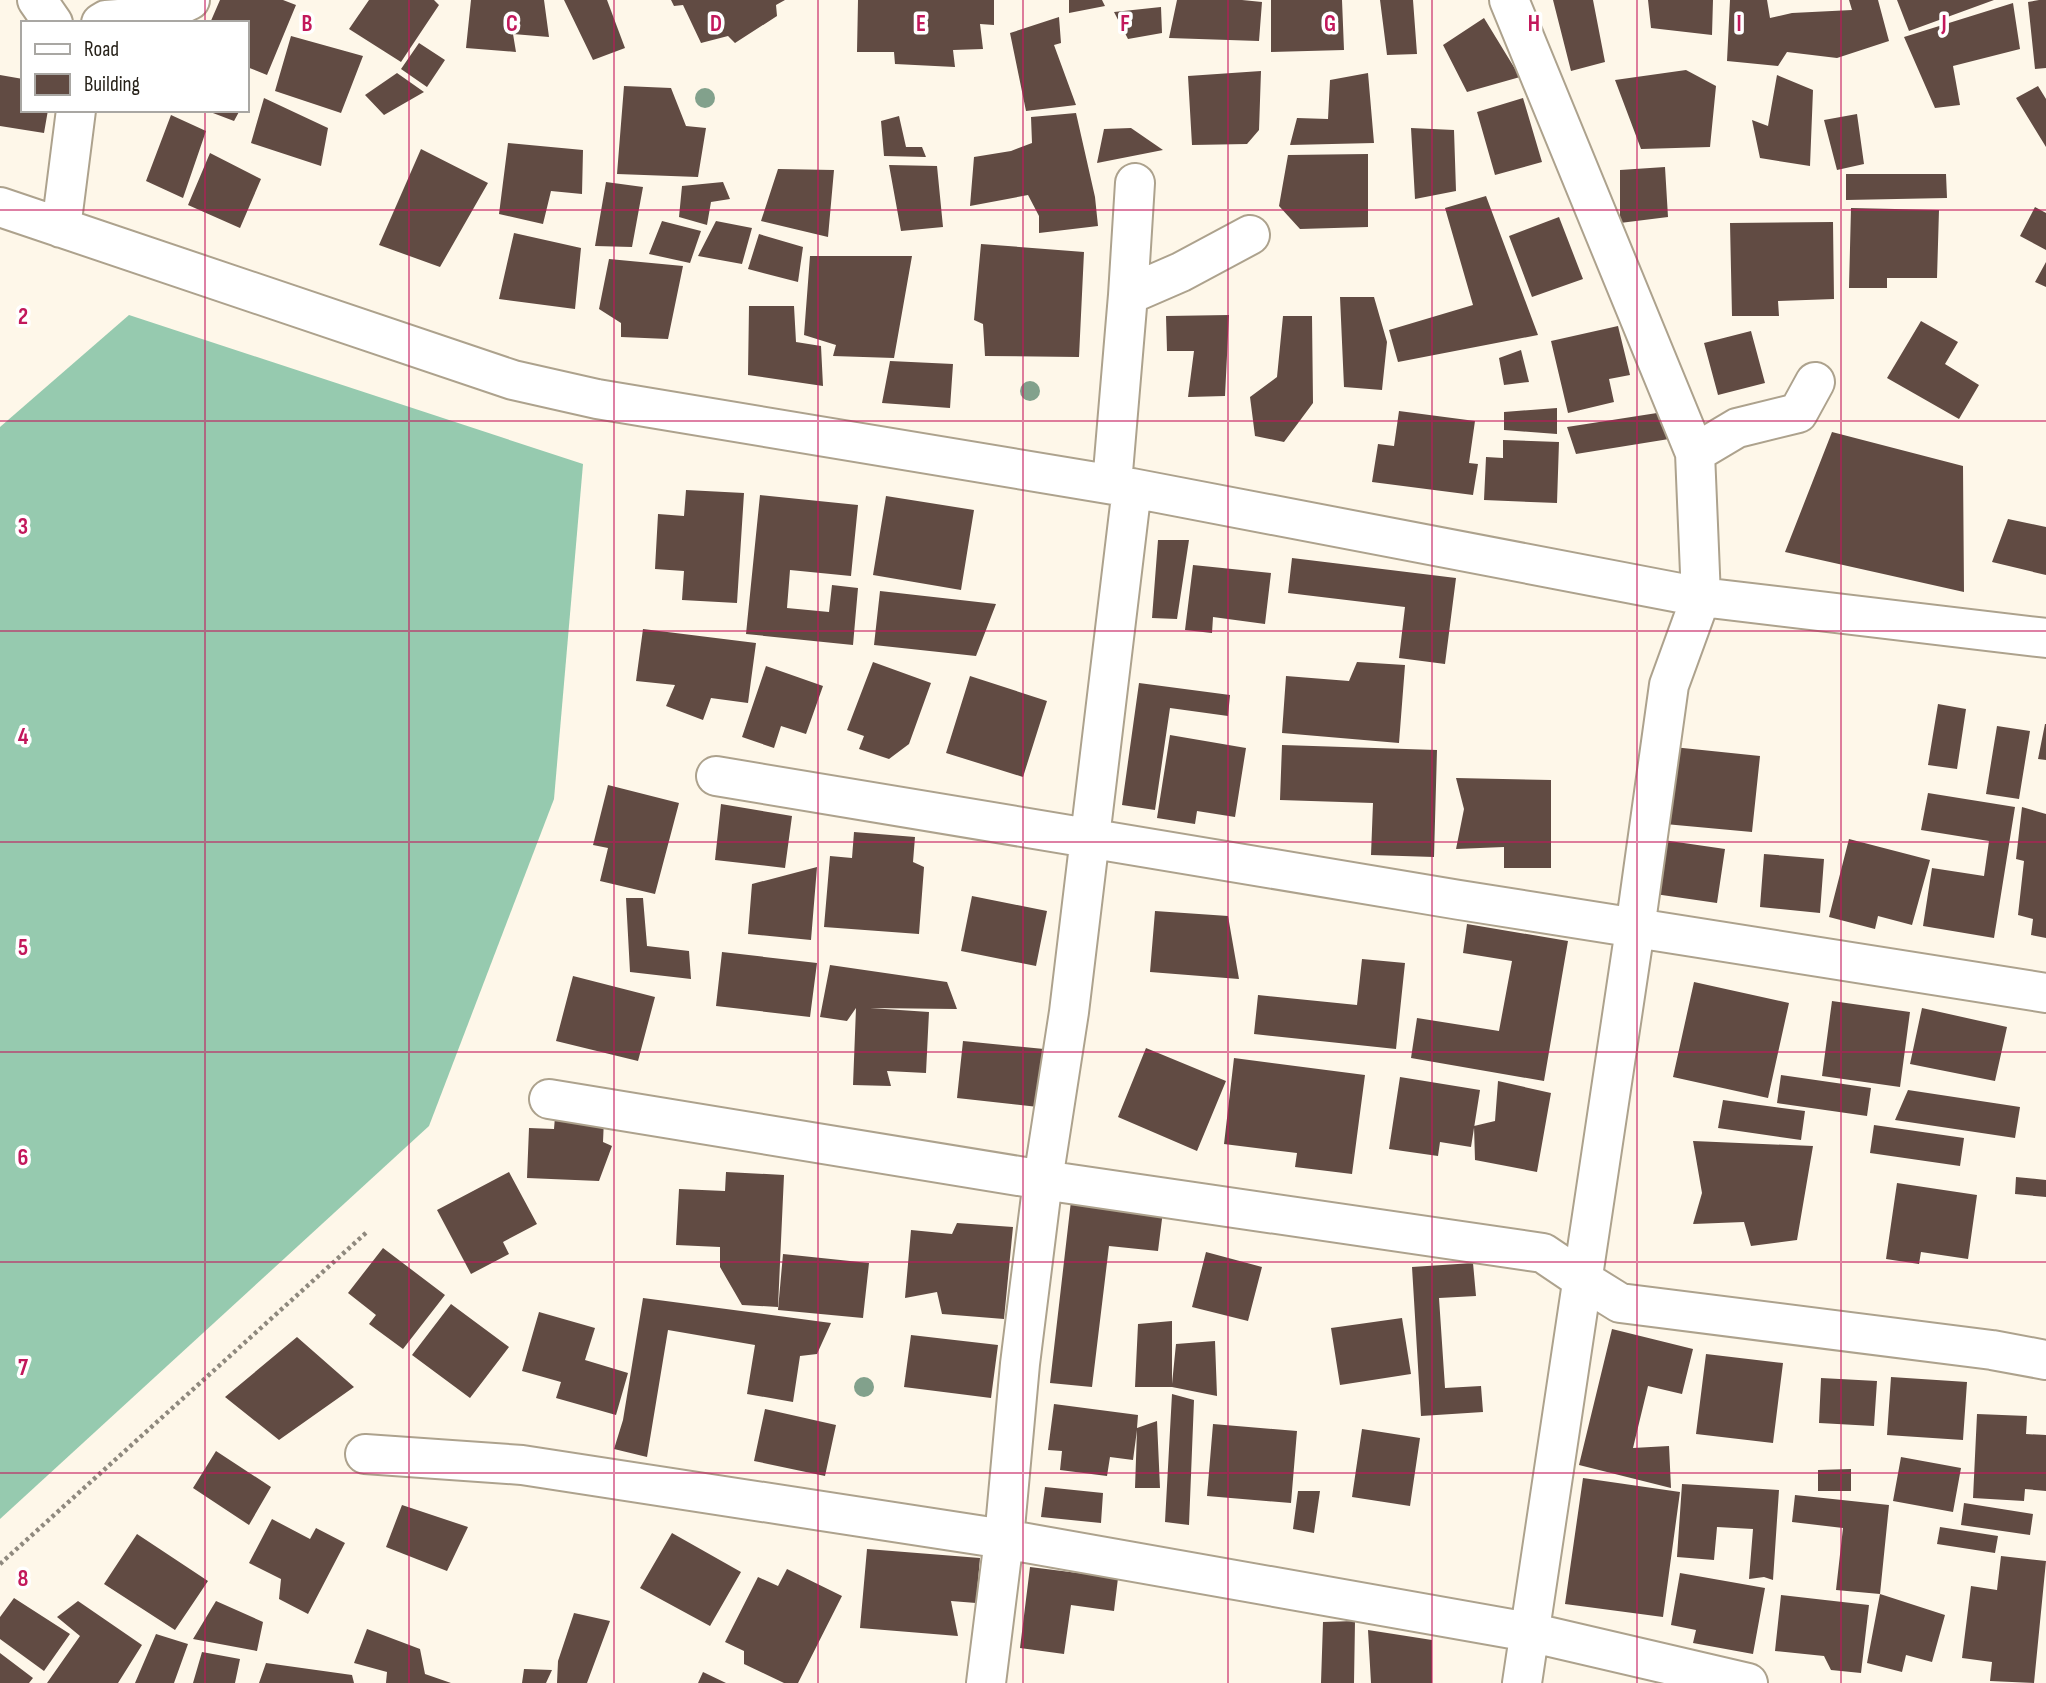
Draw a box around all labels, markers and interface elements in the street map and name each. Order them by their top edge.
text: B [302,10,313,38]
text: C [506,10,518,38]
text: D [710,10,722,38]
text: E [916,10,926,38]
text: F [1120,10,1130,38]
text: G [1324,10,1336,38]
text: H [1528,10,1540,38]
text: I [1736,10,1742,38]
text: J [1940,10,1947,38]
legend [21,21,248,112]
text: Road [84,37,119,62]
text: Building [84,72,140,97]
text: 2 [18,303,28,331]
text: 3 [18,513,28,541]
text: 4 [18,723,29,751]
text: 5 [18,934,28,962]
text: 6 [18,1144,28,1172]
text: 7 [18,1354,28,1382]
text: 8 [18,1565,29,1593]

